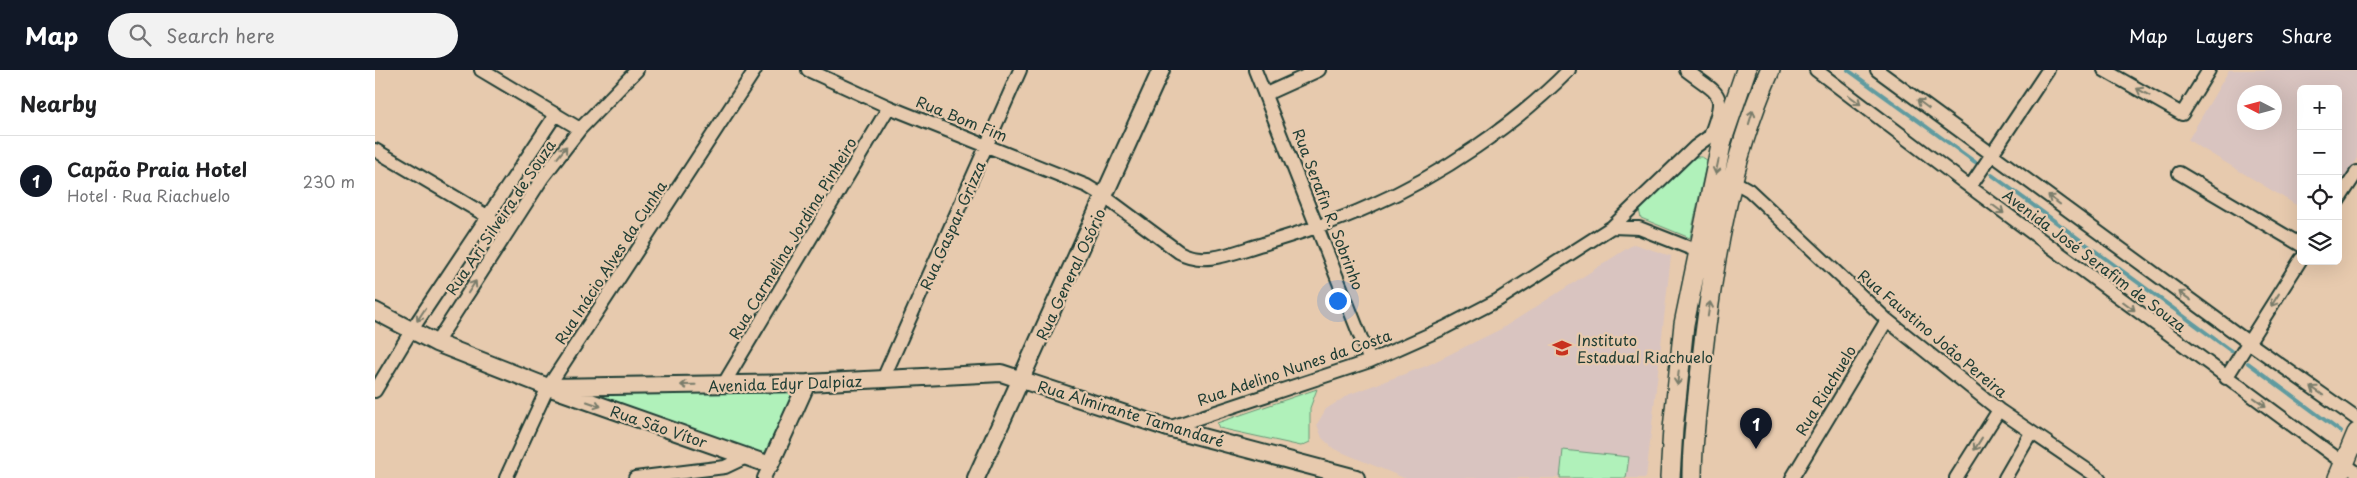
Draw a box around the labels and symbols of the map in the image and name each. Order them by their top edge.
north arrow [2237,85,2282,130]
one-way arrow [2136,87,2151,96]
street label: Rua Bom Fim [913,89,1011,147]
one-way arrow [1848,94,1861,105]
one-way arrow [1916,99,1930,109]
one-way arrow [1747,109,1757,125]
street label: Rua Serafin R. Sobrinho [1288,125,1370,293]
street label: Rua Carmelina Jordina Pinheiro [722,133,862,343]
street label: Rua Ari Silveira de Souza [439,134,561,299]
one-way arrow [557,146,568,159]
street label: Rua Gaspar Grizza [913,156,991,293]
one-way arrow [1712,158,1721,174]
street label: Rua Inácio Alves da Cunha [548,175,672,348]
street label: Avenida José Serafim de Souza [1998,183,2192,337]
one-way arrow [2047,195,2061,205]
one-way arrow [1991,203,2004,214]
street label: Rua General Osório [1029,204,1111,344]
street label: Rua Faustino João Pereira [1853,263,2013,403]
one-way arrow [467,281,477,295]
your location [1325,288,1351,314]
one-way arrow [2178,291,2192,301]
one-way arrow [2269,293,2279,307]
one-way arrow [2122,300,2135,311]
one-way arrow [1704,301,1714,317]
one-way arrow [416,307,426,321]
street label: Rua Adelino Nunes da Costa [1194,323,1395,411]
place label: Instituto Estadual Riachuelo [1577,328,1713,368]
school or university icon: Instituto Estadual Riachuelo [1551,337,1573,359]
street label: Rua Riachuelo [1789,341,1861,439]
street label: Avenida Edyr Dalpiaz [708,369,862,397]
one-way arrow [1673,370,1683,386]
street label: Rua Almirante Tamandaré [1035,374,1227,452]
one-way arrow [680,381,696,390]
one-way arrow [2310,386,2324,396]
one-way arrow [2253,397,2267,407]
one-way arrow [586,399,602,409]
street label: Rua São Vítor [607,399,711,453]
pin: 1 [1740,408,1772,449]
one-way arrow [1972,437,1983,451]

